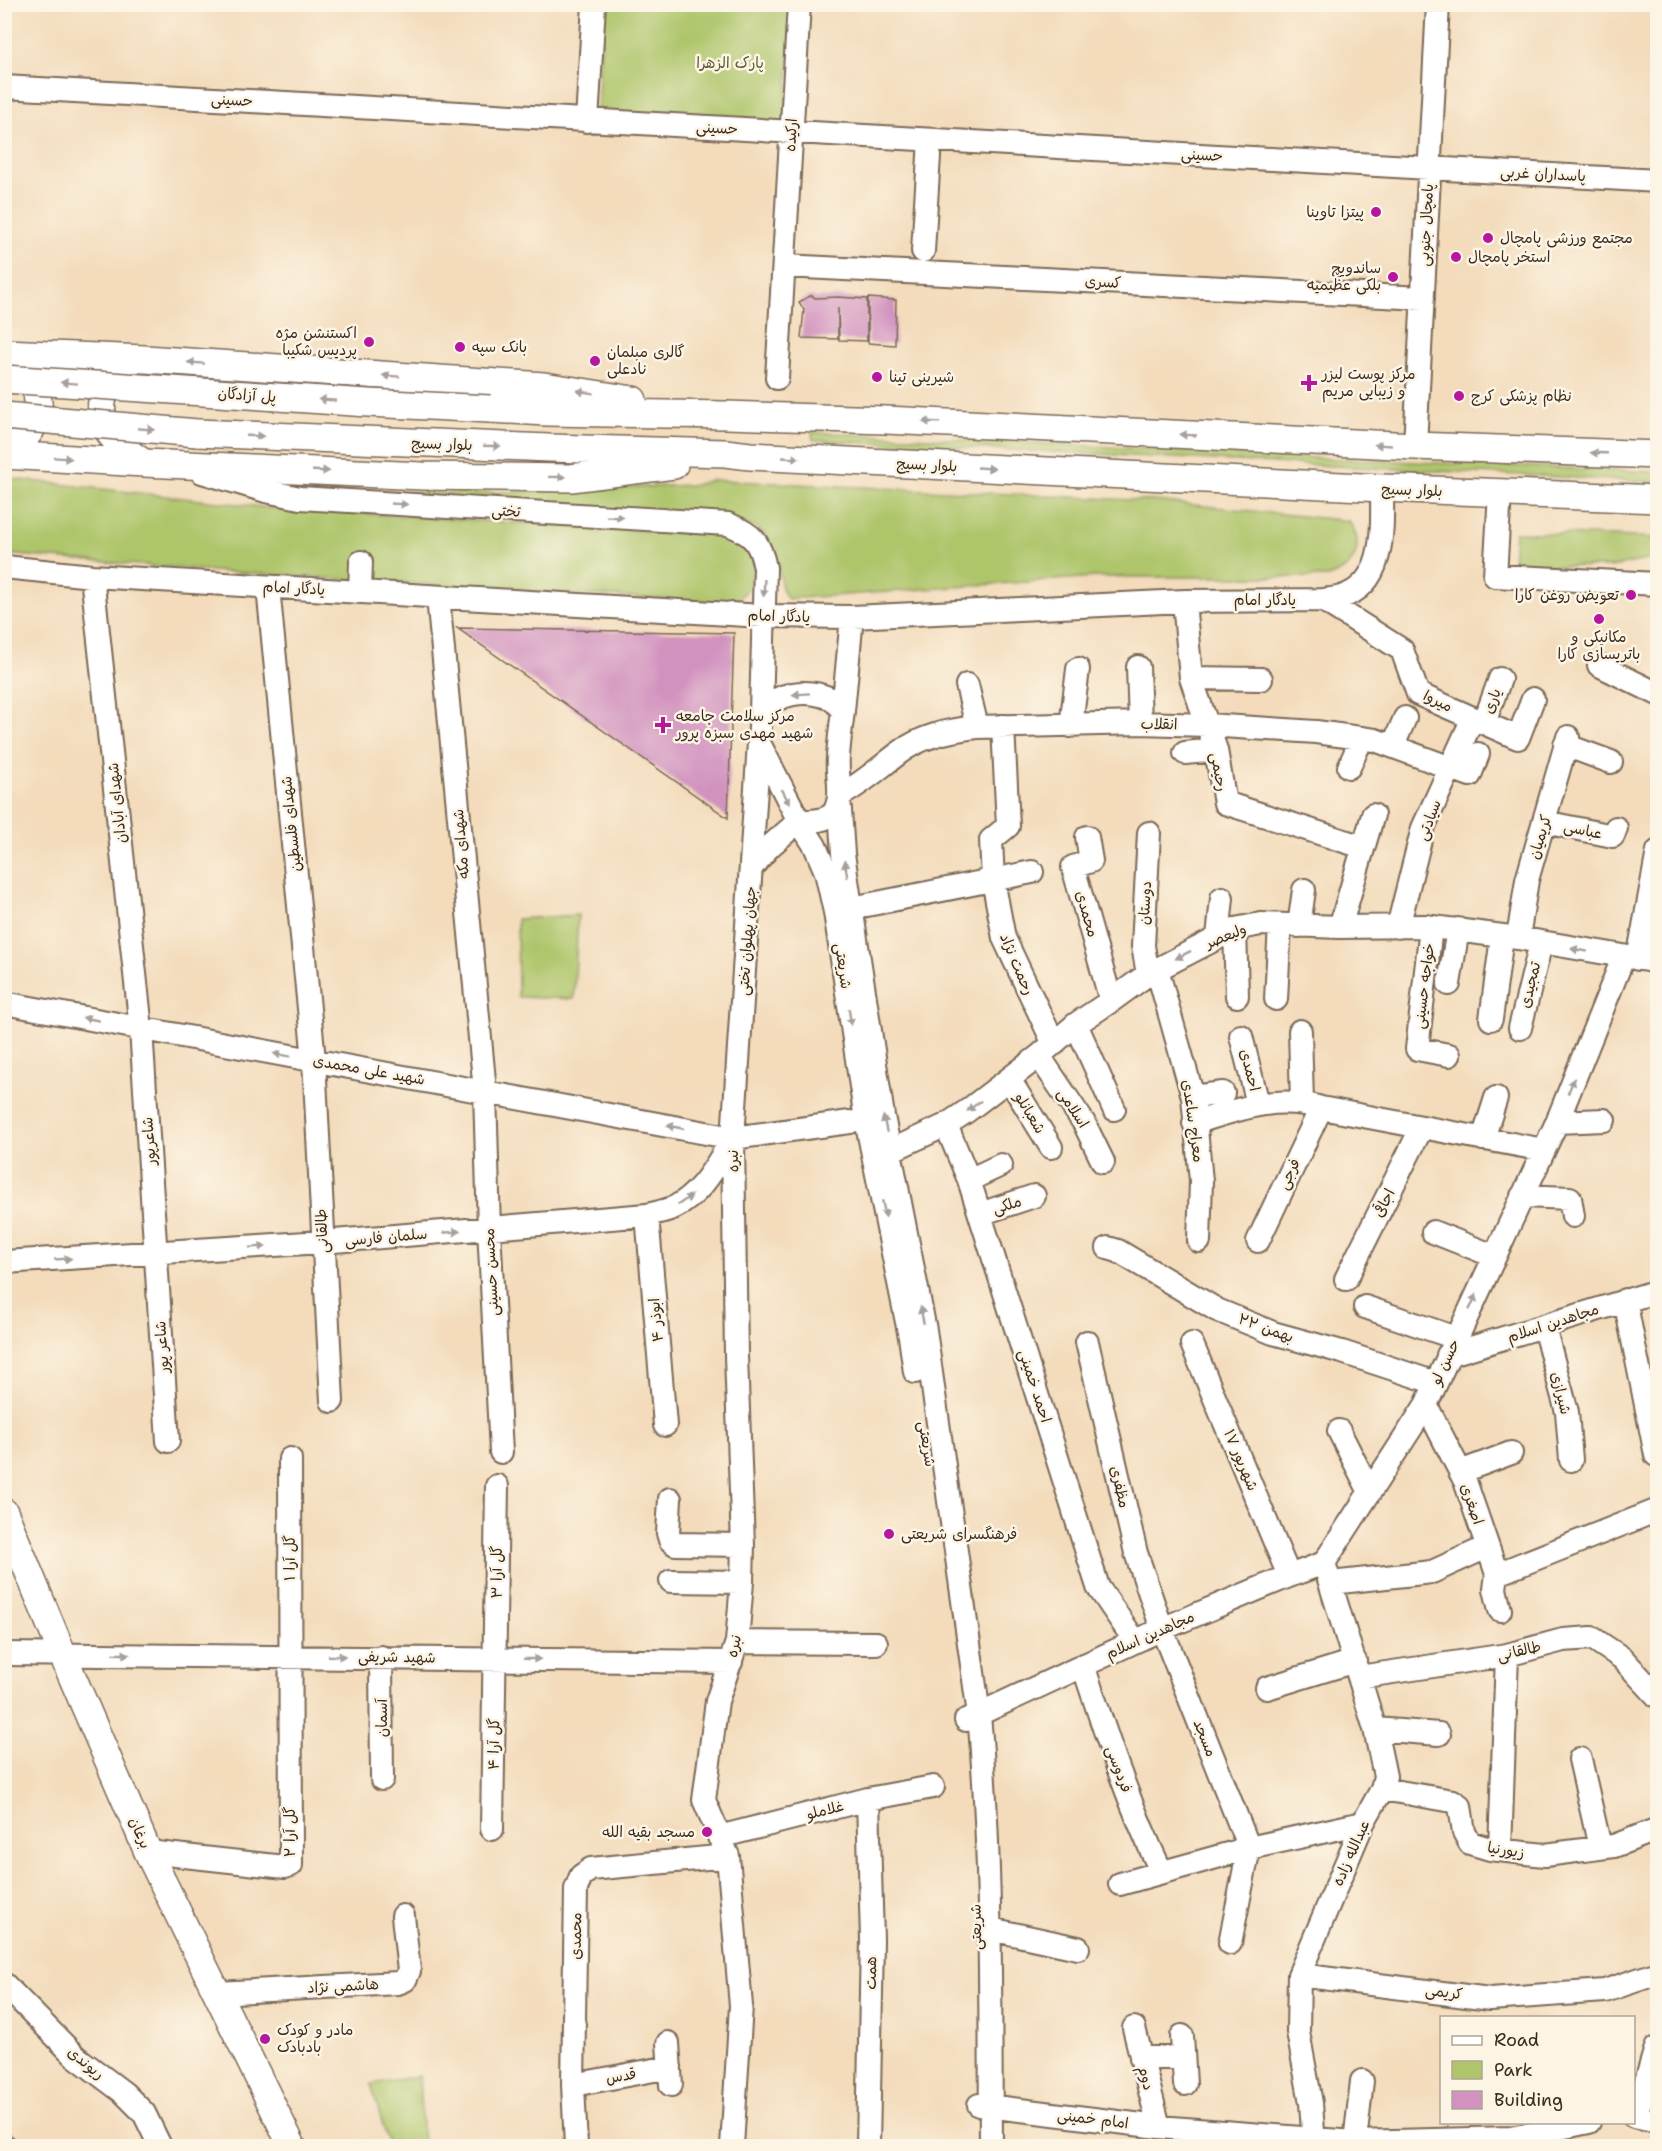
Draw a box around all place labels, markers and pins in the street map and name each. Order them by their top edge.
place label: پیتزا تاوینا [1306,202,1364,222]
marker: پیتزا تاوینا [1369,205,1383,219]
place label: مجتمع ورزشی پامچال [1500,228,1633,249]
marker: مجتمع ورزشی پامچال [1481,231,1495,245]
place label: استخر پامچال [1468,247,1551,267]
marker: استخر پامچال [1449,250,1463,264]
place label: ساندویچ بلکی عظیمیه [1307,258,1381,295]
marker: ساندویچ بلکی عظیمیه [1386,270,1400,284]
place label: اکستنشن مژه پردیس شکیبا [276,323,357,360]
marker: اکستنشن مژه پردیس شکیبا [362,335,376,349]
place label: بانک سپه [472,337,527,357]
marker: بانک سپه [453,340,467,354]
place label: گالری مبلمان نادعلی [607,342,685,379]
marker: گالری مبلمان نادعلی [588,354,602,368]
place label: مرکز پوست لیزر و زیبایی مریم [1321,364,1415,403]
place label: شیرینی تینا [889,367,954,387]
marker: شیرینی تینا [870,370,884,384]
marker: مرکز پوست لیزر و زیبایی مریم [1300,374,1318,392]
place label: نظام پزشکی کرج [1471,386,1572,407]
marker: نظام پزشکی کرج [1452,389,1466,403]
place label: تعویض روغن کارا [1515,585,1620,605]
marker: تعویض روغن کارا [1624,588,1638,602]
marker: مکانیکی و باتریسازی کارا [1592,612,1606,626]
place label: مکانیکی و باتریسازی کارا [1558,627,1640,664]
place label: مرکز سلامت جامعه شهید مهدی سبزه پرور [675,706,813,743]
marker: مرکز سلامت جامعه شهید مهدی سبزه پرور [654,716,672,734]
place label: فرهنگسرای شریعتی [901,1524,1017,1544]
marker: فرهنگسرای شریعتی [882,1527,896,1541]
place label: مسجد بقیه الله [602,1822,695,1842]
marker: مسجد بقیه الله [700,1825,714,1839]
place label: مادر و کودک بادبادک [277,2020,353,2057]
marker: مادر و کودک بادبادک [258,2032,272,2046]

